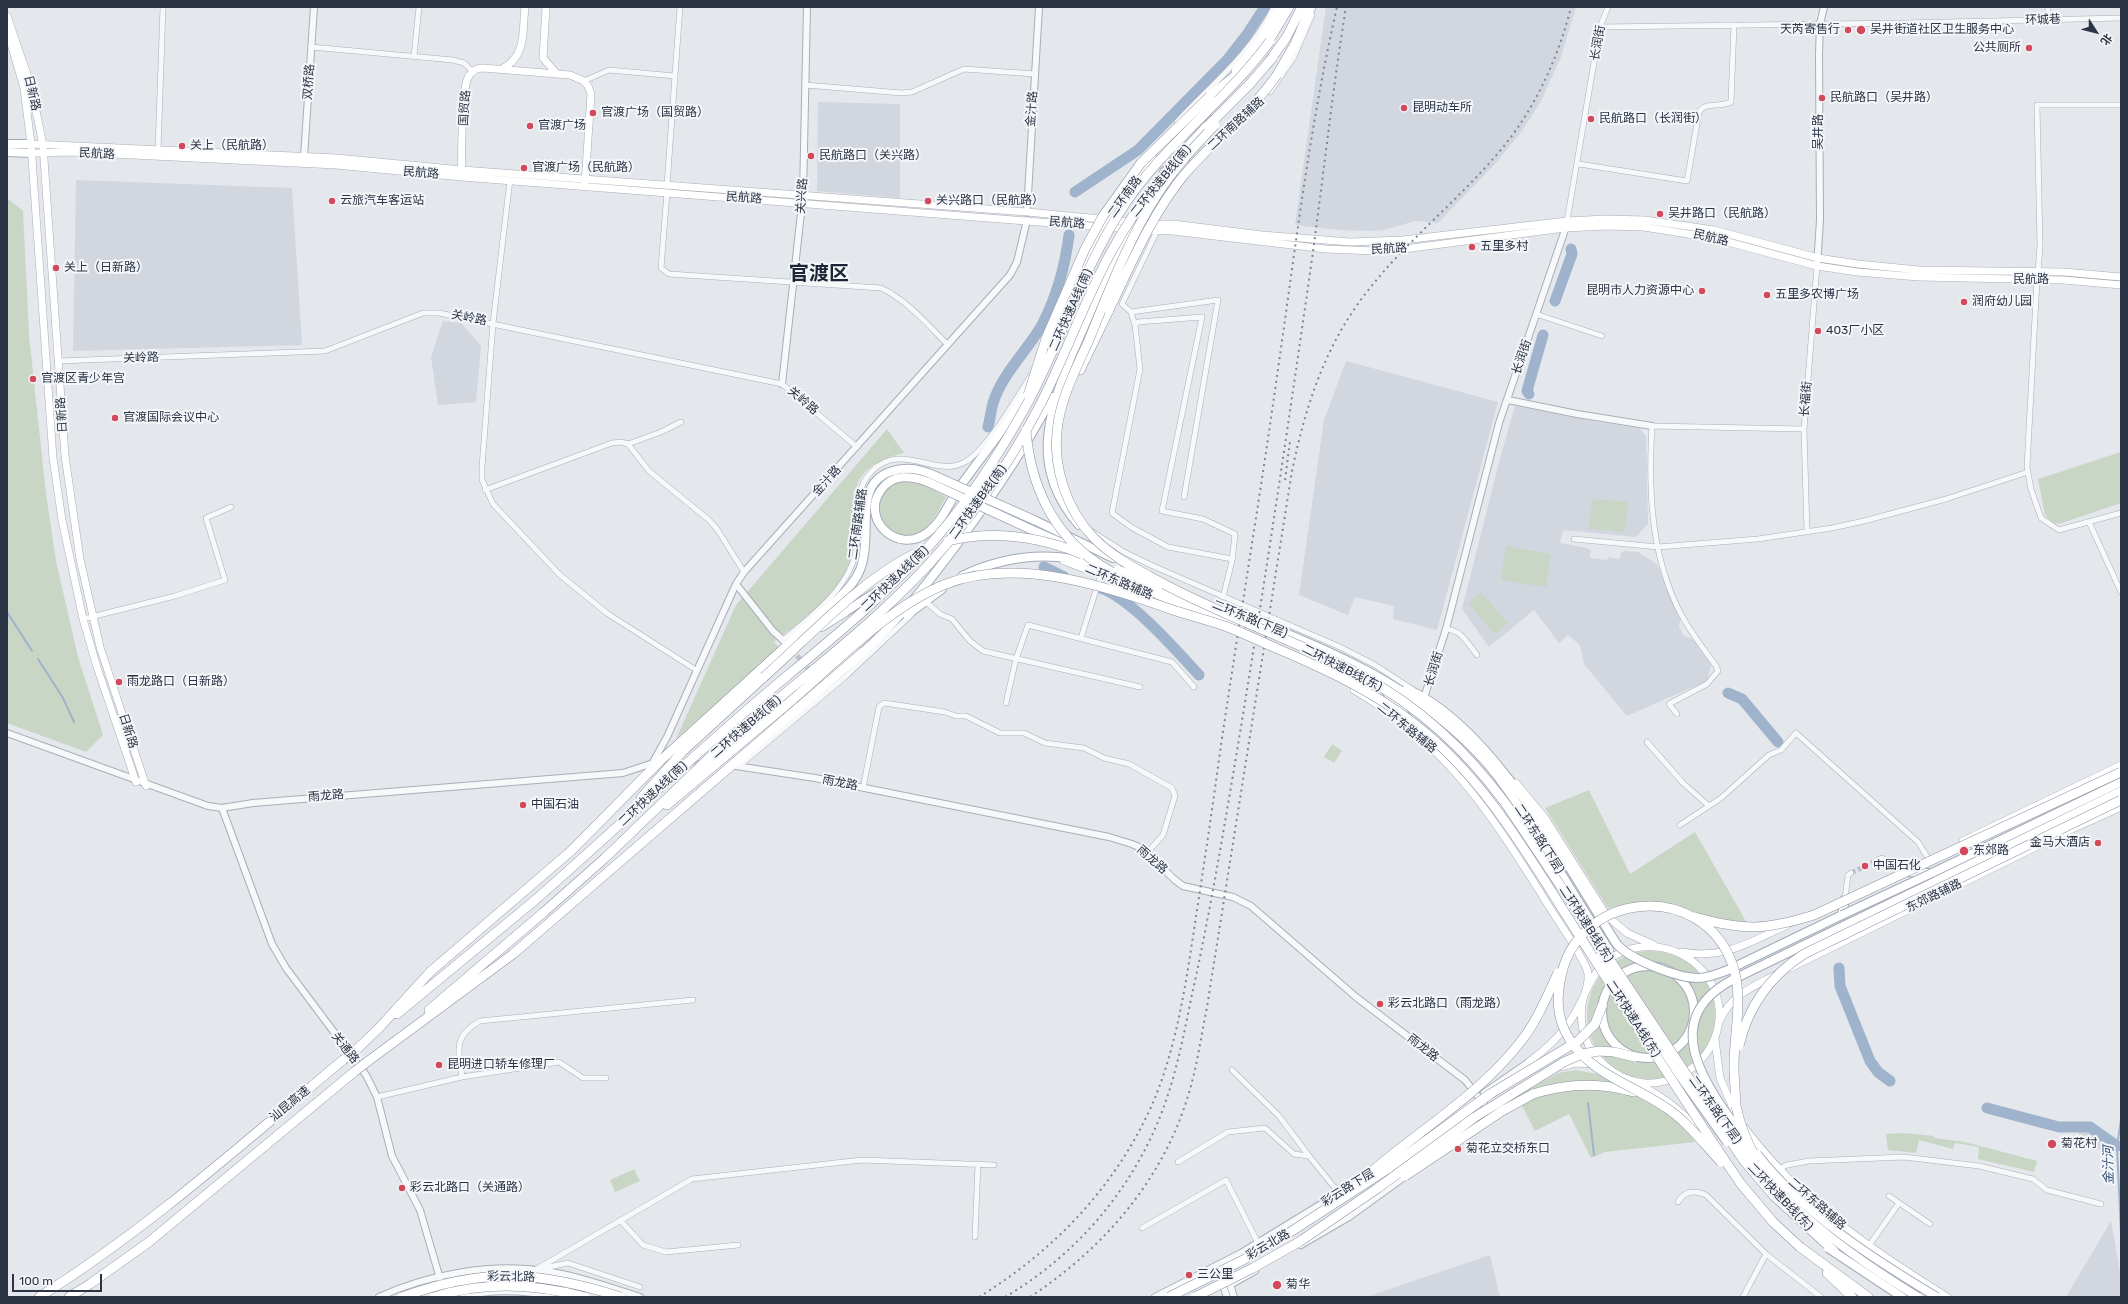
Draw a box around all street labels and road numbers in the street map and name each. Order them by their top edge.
street label: 环城巷 [2025,12,2061,28]
street label: 长润街 [1588,24,1608,62]
street label: 双桥路 [301,64,317,100]
street label: 日新路 [21,74,43,112]
street label: 国贸路 [457,90,473,126]
street label: 金汁路 [1024,91,1040,127]
street label: 二环南路辅路 [1205,94,1267,154]
street label: 吴井路 [1812,114,1826,150]
street label: 二环快速B线(南) [1128,142,1194,220]
street label: 民航路 [79,146,115,162]
street label: 民航路 [402,164,440,182]
street label: 二环南路 [1105,173,1145,221]
street label: 关兴路 [794,178,810,214]
street label: 民航路 [726,190,762,206]
street label: 民航路 [1048,214,1086,232]
street label: 民航路 [1692,227,1730,249]
street label: 民航路 [1371,241,1407,257]
street label: 二环快速A线(南) [1046,267,1096,353]
street label: 民航路 [2013,273,2049,287]
street label: 关岭路 [450,307,488,329]
street label: 长润街 [1509,338,1535,376]
street label: 关岭路 [123,350,159,366]
street label: 长福街 [1797,380,1815,418]
street label: 关岭路 [785,384,821,418]
street label: 日新路 [54,397,70,433]
street label: 二环快速B线(南) [946,462,1010,542]
street label: 金汁路 [810,463,844,499]
street label: 二环南路辅路 [846,487,870,561]
street label: 二环快速A线(南) [858,543,932,615]
street label: 二环东路辅路 [1083,561,1155,603]
street label: 二环东路(下层) [1210,597,1290,641]
street label: 二环快速B线(东) [1299,642,1385,694]
street label: 长润街 [1422,650,1446,688]
street label: 二环快速B线(南) [708,693,784,761]
street label: 二环东路辅路 [1374,700,1440,756]
street label: 日新路 [116,712,140,750]
street label: 二环快速A线(南) [616,759,690,829]
street label: 雨龙路 [821,772,859,794]
street label: 雨龙路 [307,787,345,805]
street label: 二环东路(下层) [1511,801,1567,877]
street label: 雨龙路 [1134,843,1170,877]
street label: 东郊路辅路 [1904,876,1964,916]
street label: 二环快速B线(东) [1556,883,1616,965]
street label: 二环快速A线(东) [1603,978,1663,1060]
street label: 关通路 [328,1029,362,1067]
street label: 雨龙路 [1404,1031,1442,1065]
street label: 二环东路(下层) [1686,1073,1744,1147]
street label: 汕昆高速 [267,1083,313,1125]
street label: 二环快速B线(东) [1744,1160,1816,1234]
street label: 彩云路下层 [1319,1166,1377,1210]
street label: 二环东路辅路 [1785,1175,1849,1233]
street label: 彩云北路 [1244,1227,1292,1263]
street label: 彩云北路 [487,1269,535,1285]

